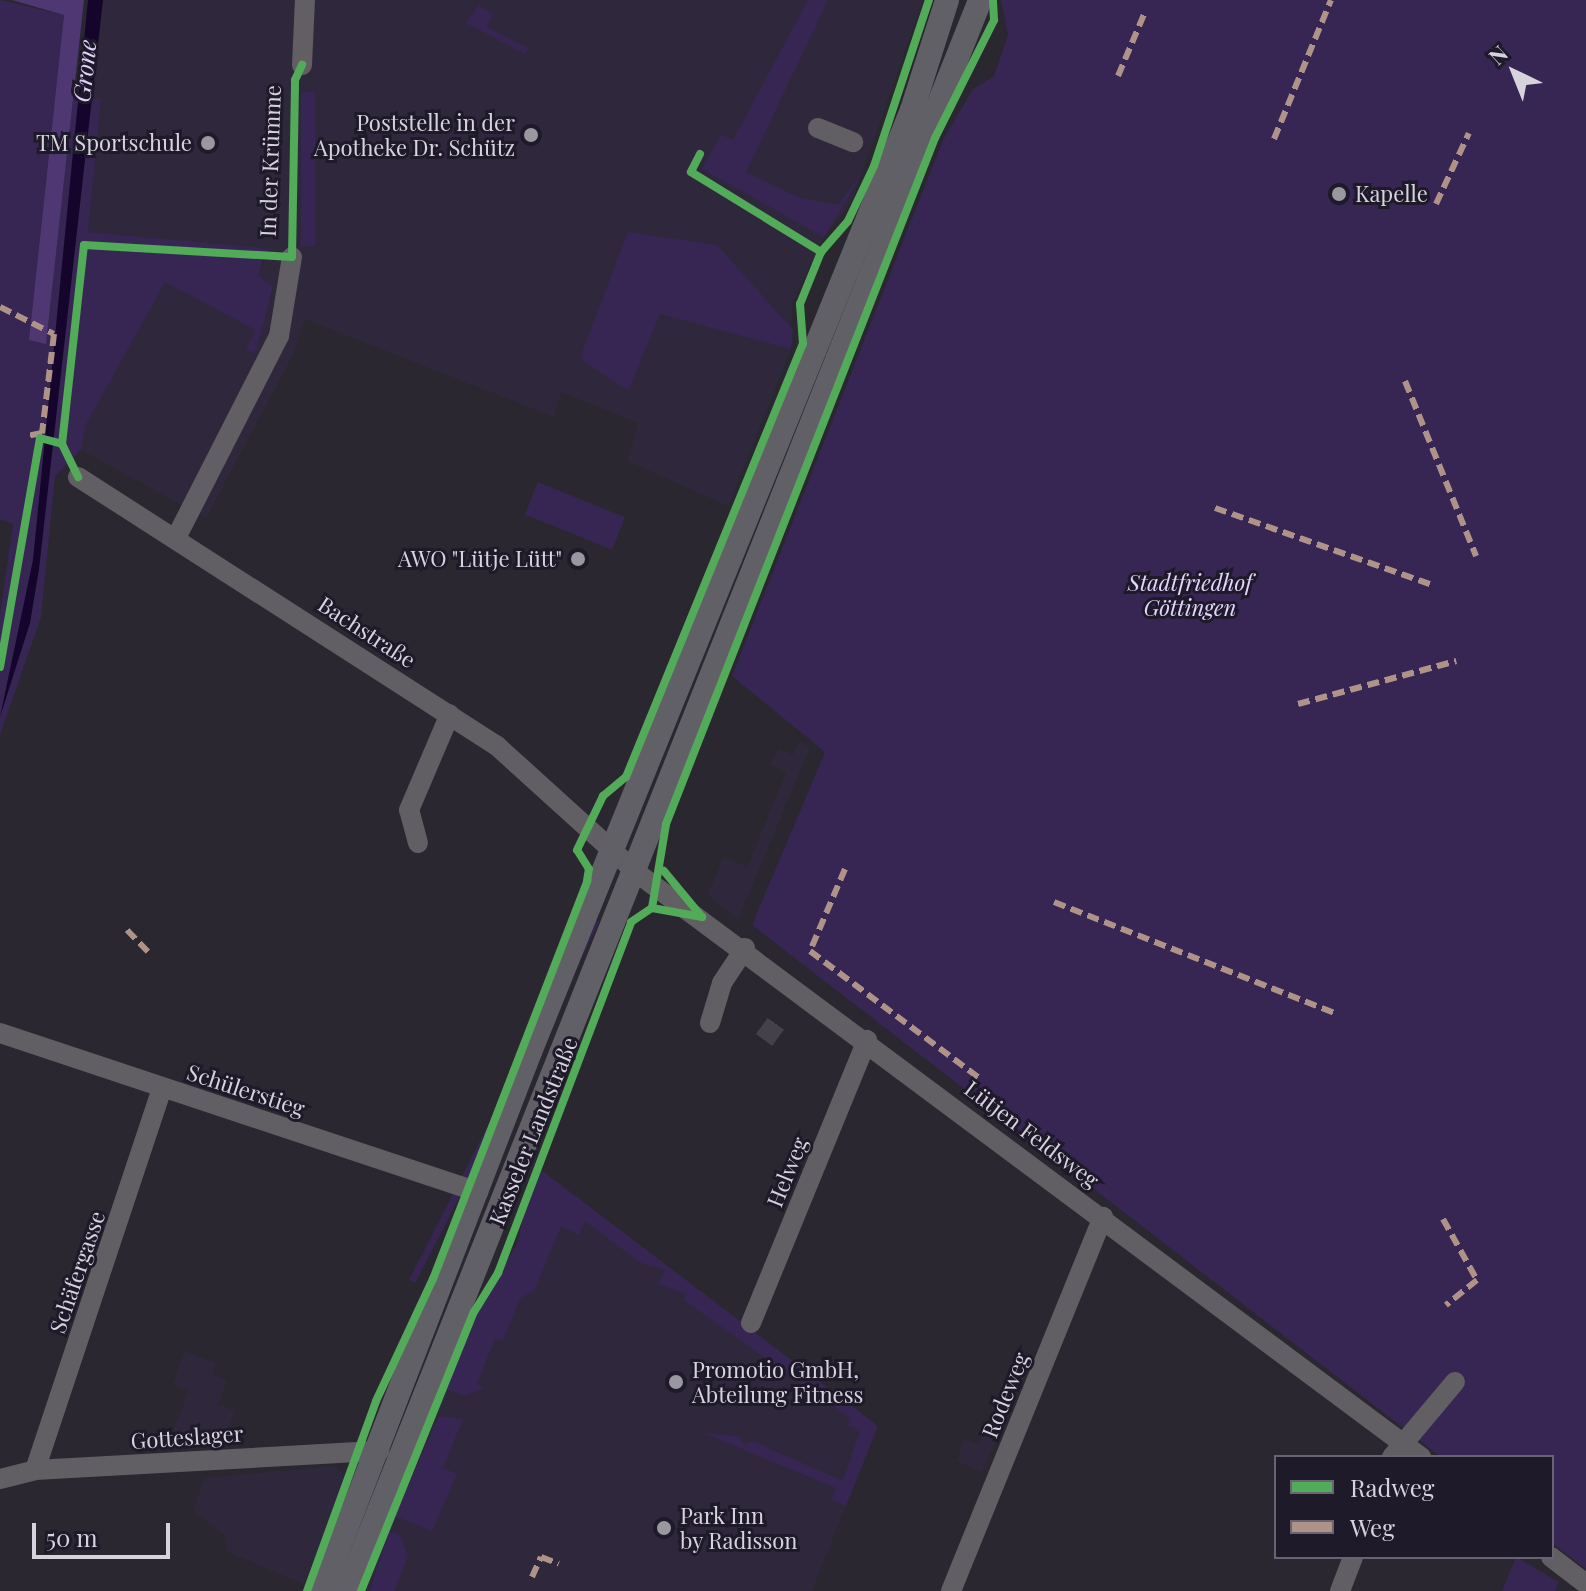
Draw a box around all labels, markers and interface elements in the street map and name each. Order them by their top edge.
north arrow [1474,32,1554,112]
water label: Grone [66,38,102,104]
text: N [1482,38,1514,71]
street label: In der Krümme [254,84,286,238]
place label: Poststelle in der Apotheke Dr. Schütz [314,109,515,160]
marker: Poststelle in der Apotheke Dr. Schütz [522,126,540,144]
place label: TM Sportschule [36,130,192,156]
marker: TM Sportschule [199,134,217,152]
place label: Kapelle [1355,181,1428,207]
marker: Kapelle [1330,185,1348,203]
place label: AWO "Lütje Lütt" [398,546,562,572]
marker: AWO "Lütje Lütt" [569,550,587,568]
park label: Stadtfriedhof Göttingen [1128,569,1252,620]
street label: Bachstraße [313,591,421,673]
street label: Kasseler Landstraße [483,1033,583,1229]
street label: Schülerstieg [184,1059,308,1121]
street label: Lütjen Feldsweg [960,1075,1104,1193]
street label: Helweg [761,1133,813,1211]
street label: Schäfergasse [44,1207,110,1337]
street label: Rodeweg [976,1349,1034,1441]
place label: Promotio GmbH, Abteilung Fitness [692,1356,863,1408]
marker: Promotio GmbH, Abteilung Fitness [667,1373,685,1391]
street label: Gotteslager [130,1420,244,1454]
legend [1274,1455,1554,1559]
text: Radweg [1350,1471,1435,1503]
place label: Park Inn by Radisson [680,1502,798,1554]
scale bar [36,1507,174,1557]
text: Weg [1350,1511,1395,1543]
marker: Park Inn by Radisson [655,1519,673,1537]
text: 50 m [46,1521,98,1553]

